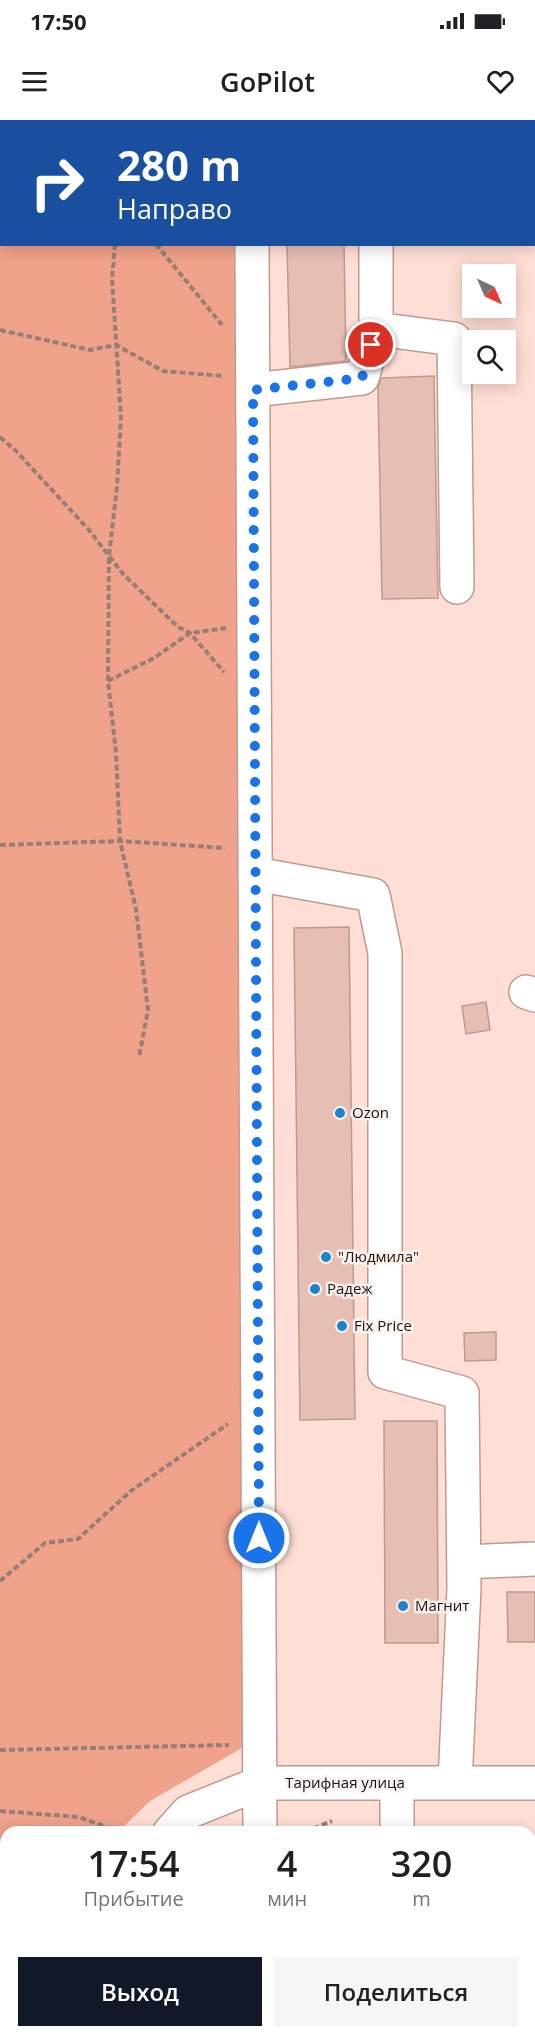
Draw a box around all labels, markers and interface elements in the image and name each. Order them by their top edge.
text: 17:50 [30,6,87,36]
text: GoPilot [220,63,315,100]
icon: menu [18,65,51,98]
icon: heart [484,65,517,98]
text: 280 m [117,136,241,193]
icon: right [18,144,96,222]
text: Направо [117,190,232,227]
north arrow [462,264,516,318]
map controls [462,264,516,384]
pin [345,319,396,370]
icon: arrive [354,328,387,361]
button: search [462,330,516,384]
place label: Ozon [352,1102,389,1122]
marker: Ozon [333,1106,347,1120]
place label: "Людмила" [338,1246,419,1266]
marker: "Людмила" [319,1250,333,1264]
place label: Радеж [327,1278,372,1298]
marker: Радеж [308,1282,322,1296]
place label: Fix Price [354,1315,412,1335]
marker: Fix Price [335,1319,349,1333]
position arrow [227,1506,291,1570]
place label: Магнит [415,1595,469,1615]
marker: Магнит [396,1599,410,1613]
street label: Тарифная улица [285,1772,405,1792]
text: 17:54 [87,1839,180,1888]
text: 4 [277,1839,297,1888]
text: 320 [391,1839,452,1888]
text: Прибытие [84,1885,184,1912]
text: мин [267,1885,307,1912]
text: m [412,1885,431,1912]
button: Выход [18,1957,262,2026]
button: Поделиться [274,1957,518,2026]

